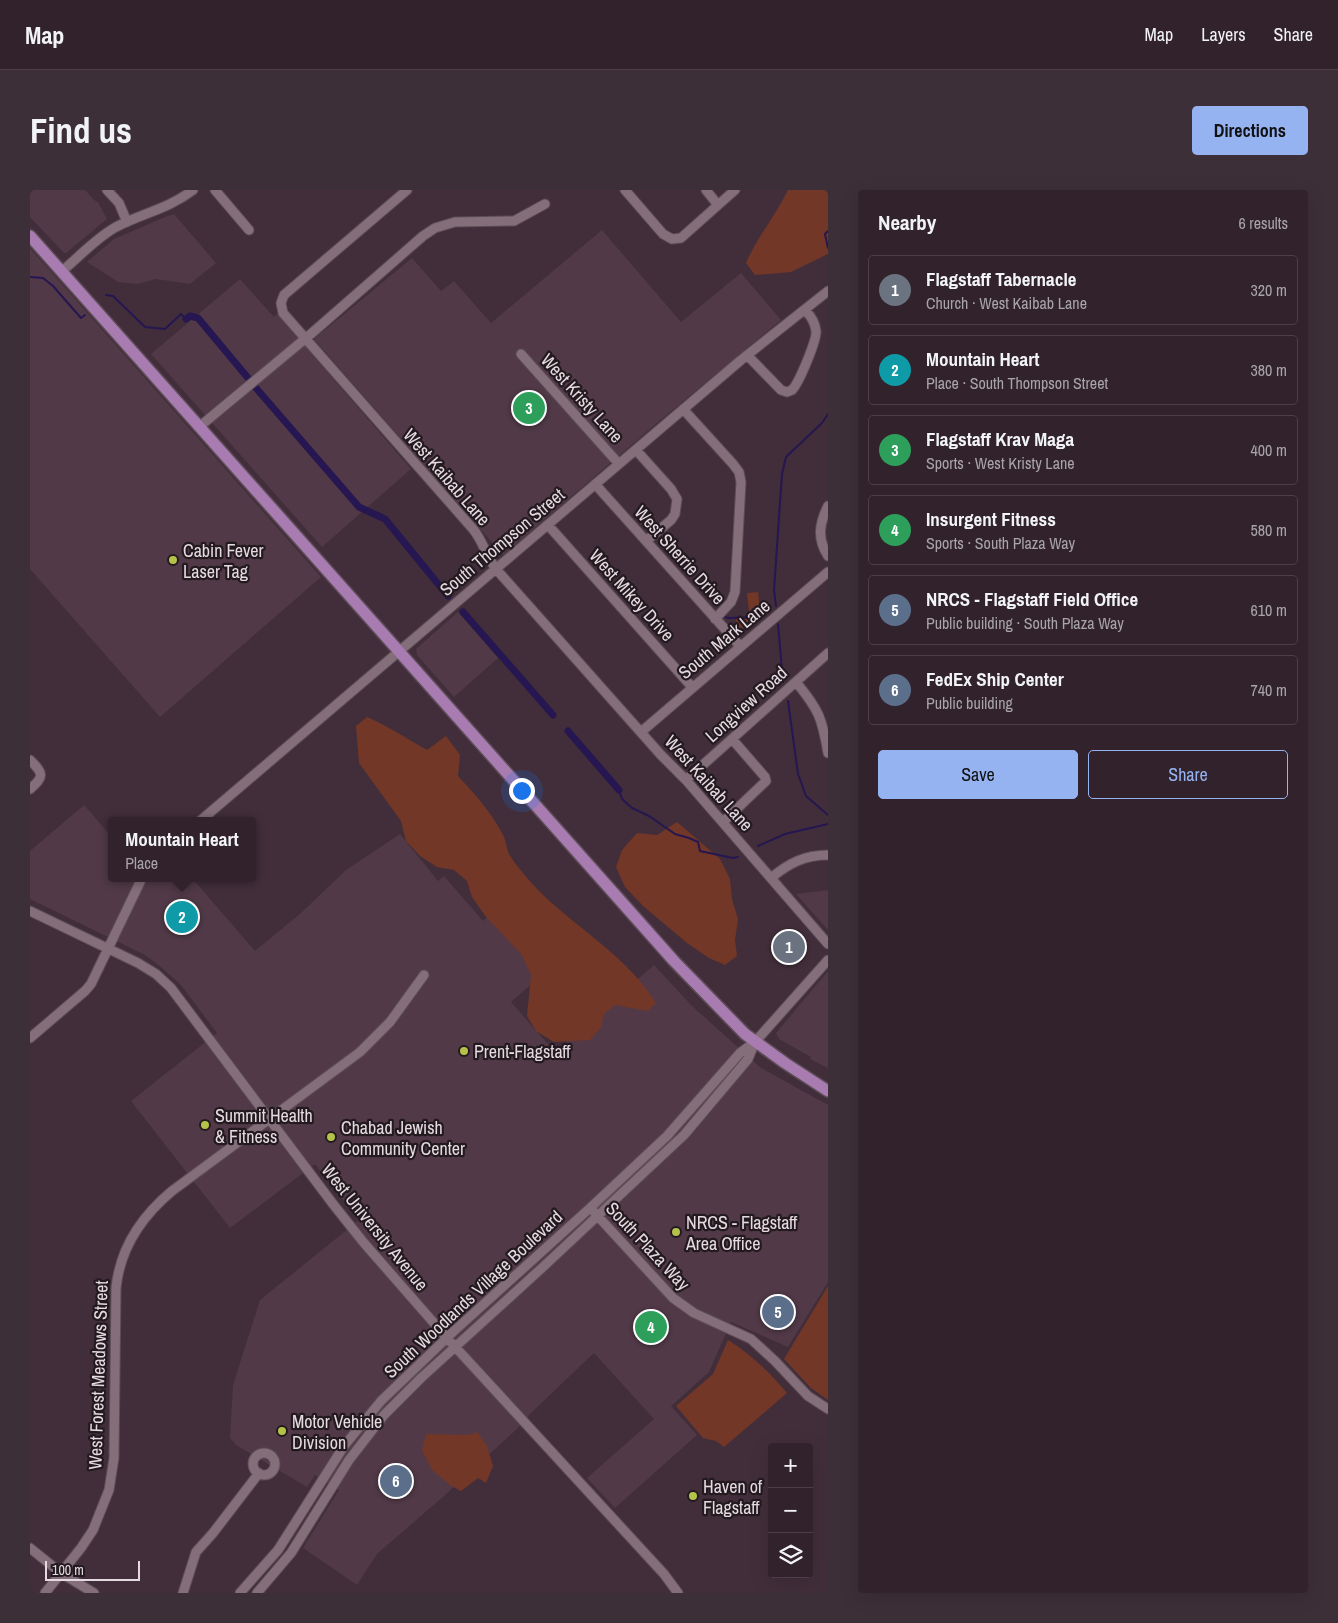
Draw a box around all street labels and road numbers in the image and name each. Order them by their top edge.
street label: West Kristy Lane [535,348,629,448]
street label: West Kaibab Lane [398,423,496,531]
street label: South Thompson Street [434,482,570,602]
street label: West Sherrie Drive [629,500,731,610]
street label: West Mikey Drive [584,543,680,647]
street label: South Mark Lane [673,593,775,685]
street label: Longview Road [700,660,792,748]
street label: West Kaibab Lane [659,730,759,836]
street label: West University Avenue [316,1158,434,1296]
street label: South Plaza Way [600,1196,696,1296]
street label: South Woodlands Village Boulevard [378,1204,568,1384]
street label: West Forest Meadows Street [82,1280,114,1470]

